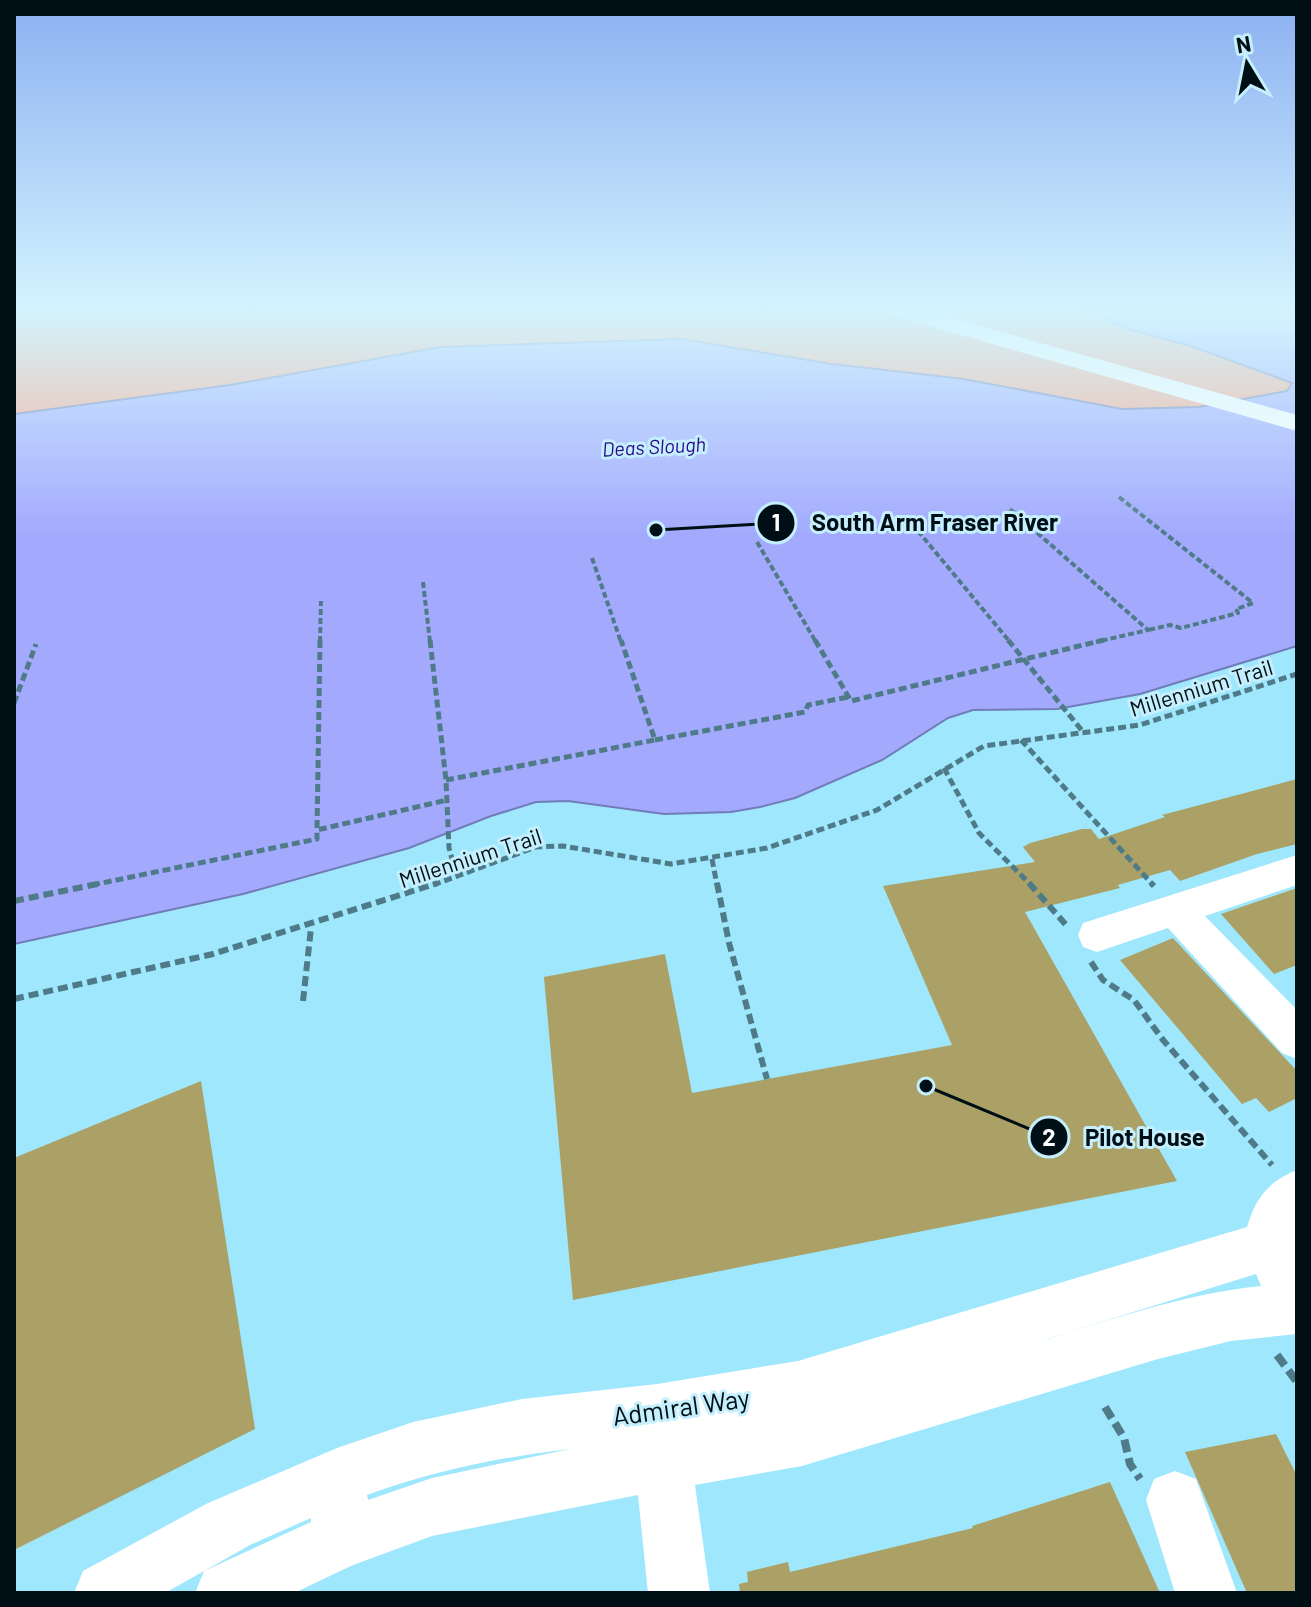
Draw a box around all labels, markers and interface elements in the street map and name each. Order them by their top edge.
north arrow [1207,24,1287,104]
text: N [1234,29,1253,57]
water label: Deas Slough [602,431,706,461]
callout: South Arm Fraser River [756,499,1074,547]
text: 1 [772,507,780,536]
text: South Arm Fraser River [812,507,1058,536]
street label: Millennium Trail [1126,653,1276,721]
street label: Millennium Trail [396,822,544,892]
callout: Pilot House [1029,1113,1221,1161]
text: 2 [1042,1122,1056,1151]
text: Pilot House [1085,1122,1205,1151]
street label: Admiral Way [610,1381,752,1431]

